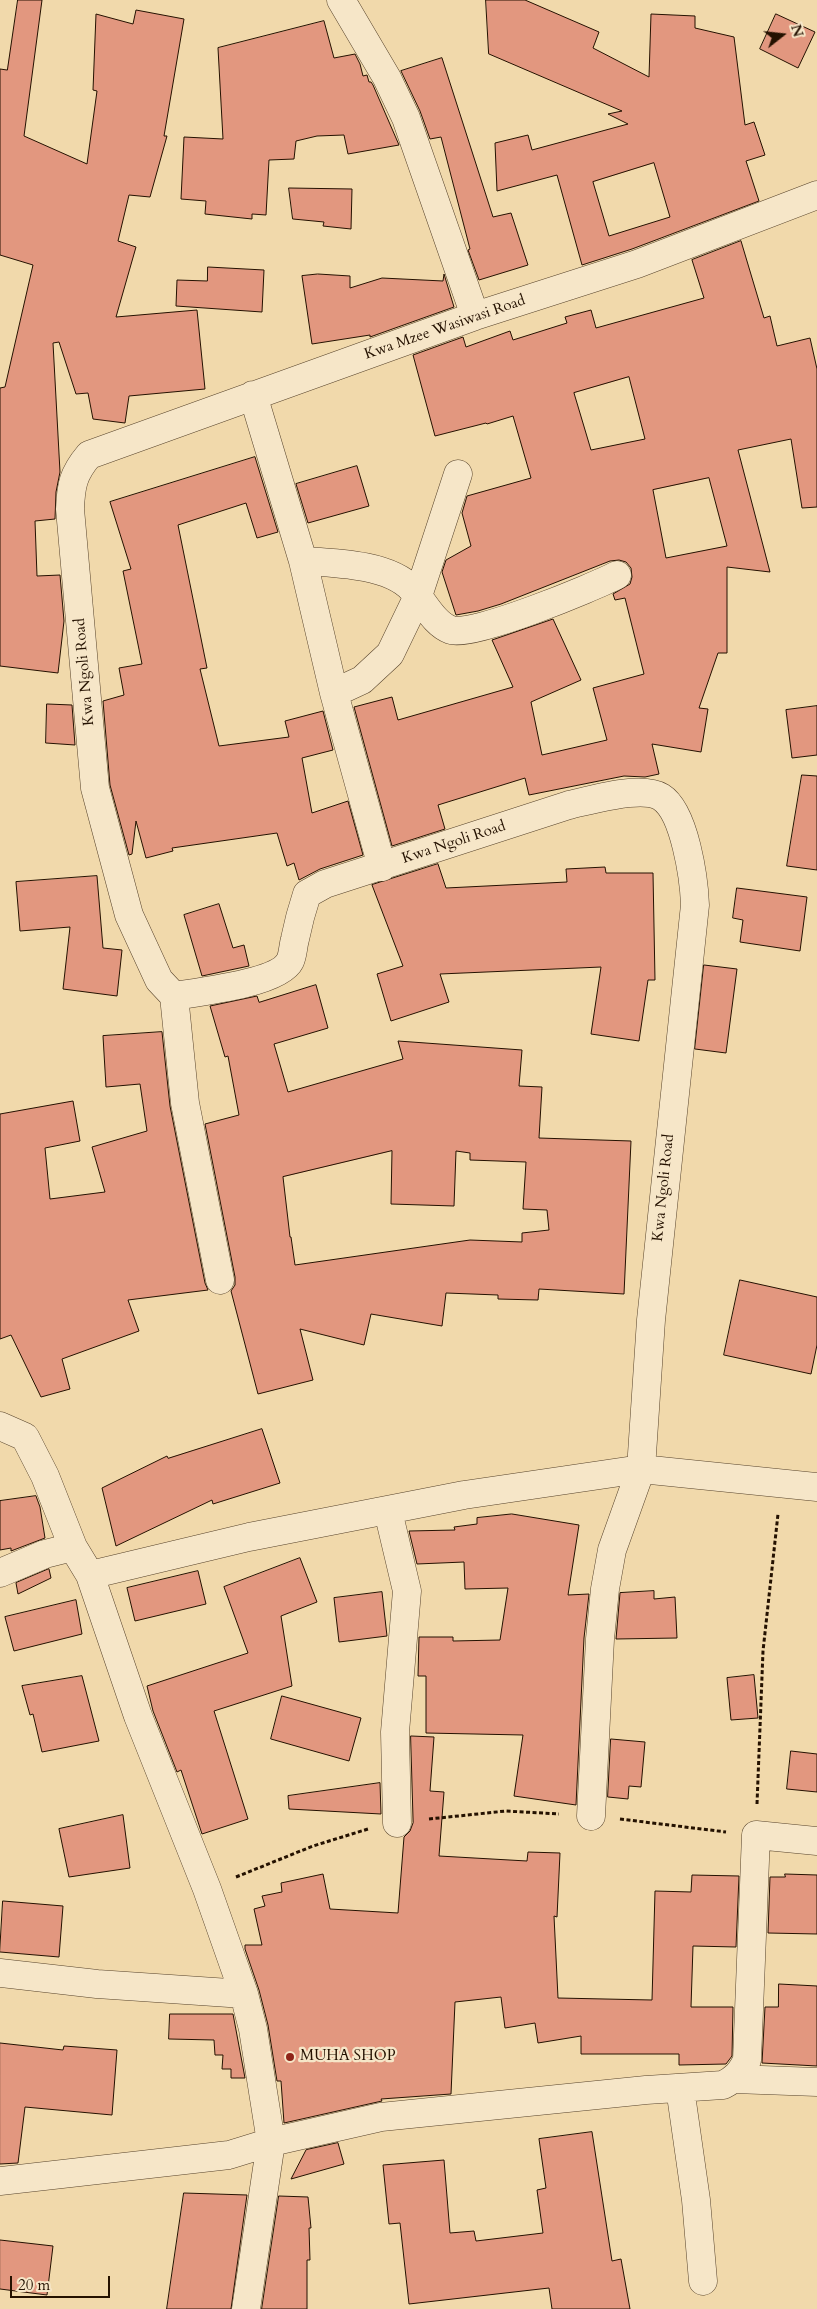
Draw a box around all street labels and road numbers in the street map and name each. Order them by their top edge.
street label: Kwa Mzee Wasiwasi Road [362,292,528,364]
street label: Kwa Ngoli Road [71,617,99,727]
street label: Kwa Ngoli Road [400,818,508,868]
street label: Kwa Ngoli Road [649,1133,679,1243]

